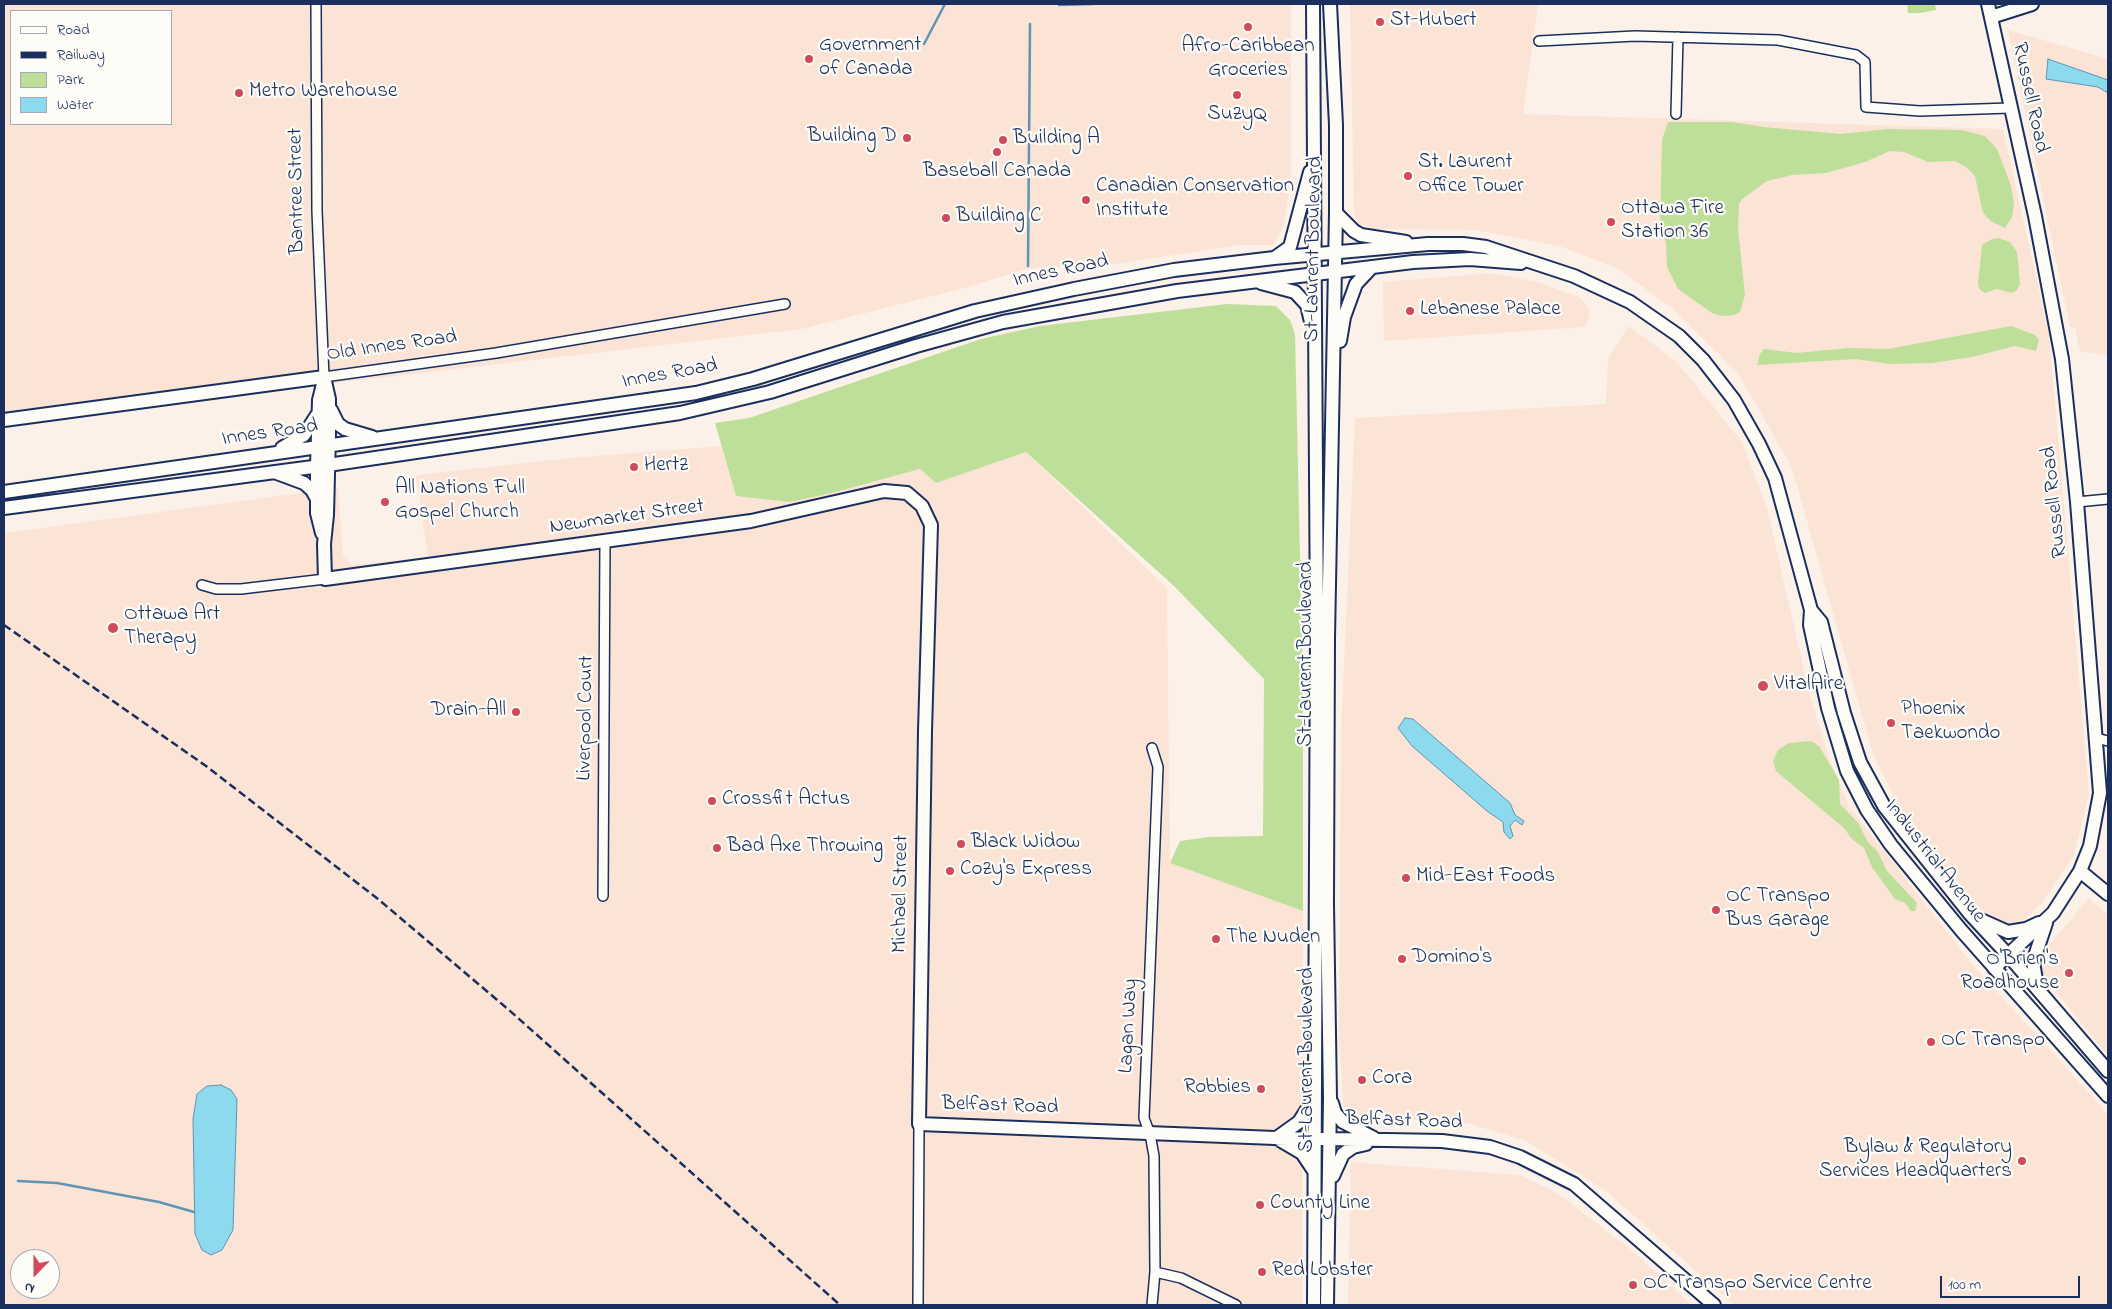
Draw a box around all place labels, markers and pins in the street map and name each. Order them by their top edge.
place label: St-Hubert [1390,9,1477,35]
marker: St-Hubert [1374,16,1386,28]
marker: Afro-Caribbean Groceries [1242,21,1254,33]
place label: Government of Canada [819,34,921,84]
place label: Afro-Caribbean Groceries [1181,35,1315,85]
marker: Government of Canada [803,53,815,65]
place label: Metro Warehouse [249,80,397,106]
marker: Metro Warehouse [233,87,245,99]
marker: SuzyQ [1231,89,1243,101]
place label: SuzyQ [1207,103,1267,129]
place label: Building D [808,125,897,151]
place label: Building A [1013,127,1100,153]
marker: Building D [901,132,913,144]
marker: Building A [997,134,1009,146]
marker: Baseball Canada [991,146,1003,158]
place label: St. Laurent Office Tower [1418,151,1524,201]
place label: Baseball Canada [923,160,1071,186]
marker: St. Laurent Office Tower [1402,170,1414,182]
place label: Canadian Conservation Institute [1096,175,1294,225]
marker: Canadian Conservation Institute [1080,194,1092,206]
place label: Ottawa Fire Station 36 [1621,197,1724,247]
place label: Building C [956,205,1042,231]
marker: Building C [940,212,952,224]
marker: Ottawa Fire Station 36 [1605,216,1617,228]
place label: Lebanese Palace [1420,298,1561,324]
marker: Lebanese Palace [1404,305,1416,317]
place label: Hertz [644,454,688,480]
marker: Hertz [628,461,640,473]
place label: All Nations Full Gospel Church [395,477,525,527]
marker: All Nations Full Gospel Church [379,496,391,508]
place label: Ottawa Art Therapy [124,603,220,653]
marker: Ottawa Art Therapy [106,621,120,635]
place label: VitalAire [1774,673,1843,699]
marker: VitalAire [1756,679,1770,693]
place label: Phoenix Taekwondo [1901,698,2001,748]
place label: Drain-All [431,699,506,725]
marker: Drain-All [510,706,522,718]
marker: Phoenix Taekwondo [1885,717,1897,729]
place label: Crossfit Actus [722,788,850,814]
marker: Crossfit Actus [706,795,718,807]
place label: Black Widow [971,831,1080,857]
place label: Bad Axe Throwing [727,835,883,861]
marker: Black Widow [955,838,967,850]
marker: Bad Axe Throwing [711,842,723,854]
place label: Cozy's Express [960,858,1092,884]
marker: Cozy's Express [944,865,956,877]
place label: Mid-East Foods [1416,865,1555,891]
marker: Mid-East Foods [1400,872,1412,884]
place label: OC Transpo Bus Garage [1726,885,1830,935]
marker: OC Transpo Bus Garage [1710,904,1722,916]
place label: The Nuden [1226,926,1320,952]
marker: The Nuden [1210,933,1222,945]
place label: Domino's [1412,946,1493,972]
place label: O'Brien's Roadhouse [1960,948,2059,998]
marker: Domino's [1396,953,1408,965]
marker: O'Brien's Roadhouse [2063,967,2075,979]
place label: OC Transpo [1941,1029,2045,1055]
marker: OC Transpo [1925,1036,1937,1048]
place label: Cora [1372,1067,1412,1093]
marker: Cora [1356,1074,1368,1086]
place label: Robbies [1184,1076,1251,1102]
marker: Robbies [1255,1083,1267,1095]
place label: Bylaw & Regulatory Services Headquarters [1819,1136,2012,1186]
marker: Bylaw & Regulatory Services Headquarters [2016,1155,2028,1167]
place label: County Line [1270,1192,1370,1218]
marker: County Line [1254,1199,1266,1211]
place label: Red Lobster [1272,1259,1373,1285]
marker: Red Lobster [1256,1266,1268,1278]
place label: OC Transpo Service Centre [1643,1272,1872,1298]
marker: OC Transpo Service Centre [1627,1279,1639,1291]

